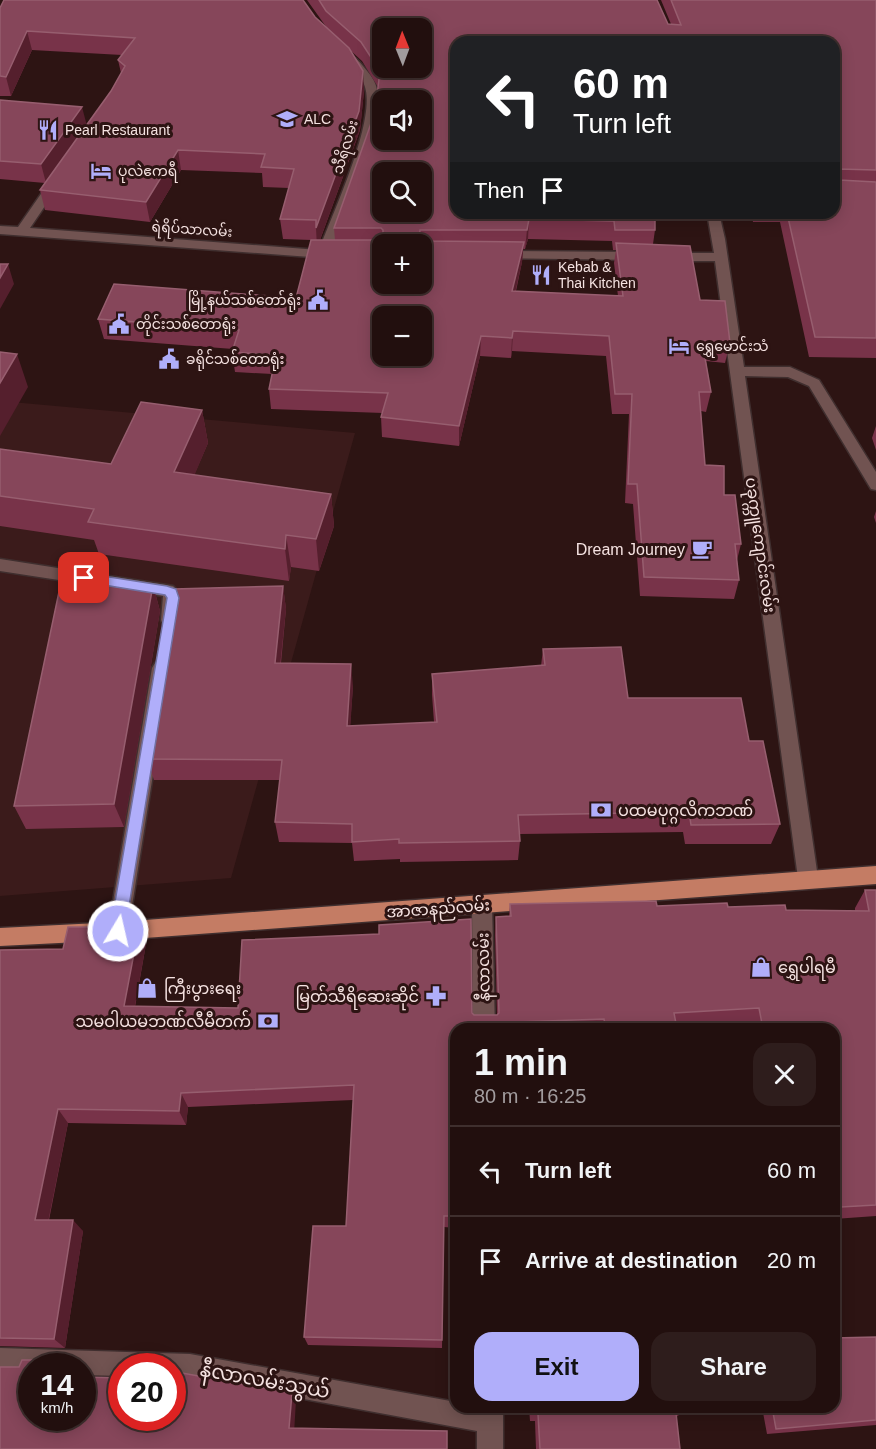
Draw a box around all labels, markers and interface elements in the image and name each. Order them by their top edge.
north arrow [372,18,432,78]
map controls [372,18,432,366]
icon: left [474,60,552,138]
text: 60 m [573,60,669,107]
button: sound [372,90,432,150]
school or university icon: ALC [275,107,299,131]
text: Turn left [573,109,671,139]
place label: ALC [304,111,331,127]
restaurant icon: Pearl Restaurant [36,118,60,142]
street label: သီရိလမ်း [327,118,365,177]
place label: Pearl Restaurant [65,122,170,138]
hotel icon: ပုလဲဧကရီ [89,159,113,183]
place label: ပုလဲဧကရီ [118,161,179,183]
button: search [372,162,432,222]
icon: arrive [536,174,569,207]
text: Then [474,178,524,203]
street label: ရဲရိပ်သာလမ်း [151,216,233,244]
button: + [372,234,432,294]
place label: Kebab & Thai Kitchen [558,259,636,291]
restaurant icon: Kebab & Thai Kitchen [529,263,553,287]
public building icon: မြို့နယ်သစ်တော်ရုံး [306,288,330,312]
place label: မြို့နယ်သစ်တော်ရုံး [188,290,301,312]
button: − [372,306,432,366]
public building icon: တိုင်းသစ်တောရုံး [107,312,131,336]
place label: တိုင်းသစ်တောရုံး [136,314,236,336]
hotel icon: ရွှေမောင်းသံ [667,334,691,358]
place label: ရွှေမောင်းသံ [696,336,769,358]
public building icon: ခရိုင်သစ်တောရုံး [157,347,181,371]
place label: ခရိုင်သစ်တောရုံး [186,349,284,371]
street label: ပခုက္ကူကျောင်းလမ်း [737,476,781,615]
cafe icon: Dream Journey [690,537,714,561]
place label: Dream Journey [576,541,685,558]
pin [58,552,109,603]
icon: arrive [67,561,100,594]
bank icon: ပထမပုဂ္ဂလိကဘဏ် [589,798,613,822]
place label: ပထမပုဂ္ဂလိကဘဏ် [618,799,753,825]
street label: အာဇာနည်လမ်း [385,893,491,926]
position arrow [86,899,150,963]
street label: နီလာလမ်း [471,932,498,1002]
shop icon: ရွှေပါရမီ [749,955,773,979]
place label: ရွှေပါရမီ [778,956,836,981]
shop icon: ကြီးပွားရေး [135,976,159,1000]
place label: ကြီးပွားရေး [164,977,241,1002]
pharmacy icon: မြတ်သီရိဆေးဆိုင် [424,984,448,1008]
place label: မြတ်သီရိဆေးဆိုင် [296,985,419,1011]
bank icon: သမဝါယမဘဏ်လီမီတက် [256,1009,280,1033]
place label: သမဝါယမဘဏ်လီမီတက် [75,1010,251,1030]
text: 1 min [474,1042,568,1083]
button: close [753,1043,816,1106]
text: 80 m · 16:25 [474,1085,586,1107]
icon: left [474,1155,507,1188]
text: Turn left [525,1158,611,1183]
text: 60 m [767,1158,816,1183]
icon: arrive [474,1245,507,1278]
text: Arrive at destination [525,1248,738,1273]
text: 20 m [767,1248,816,1273]
button: Exit [474,1332,639,1401]
button: Share [651,1332,816,1401]
speed limit sign: 20 [108,1353,186,1431]
street label: နီလာလမ်းသွယ် [198,1355,332,1407]
text: 14 [40,1368,74,1401]
text: km/h [41,1399,73,1416]

